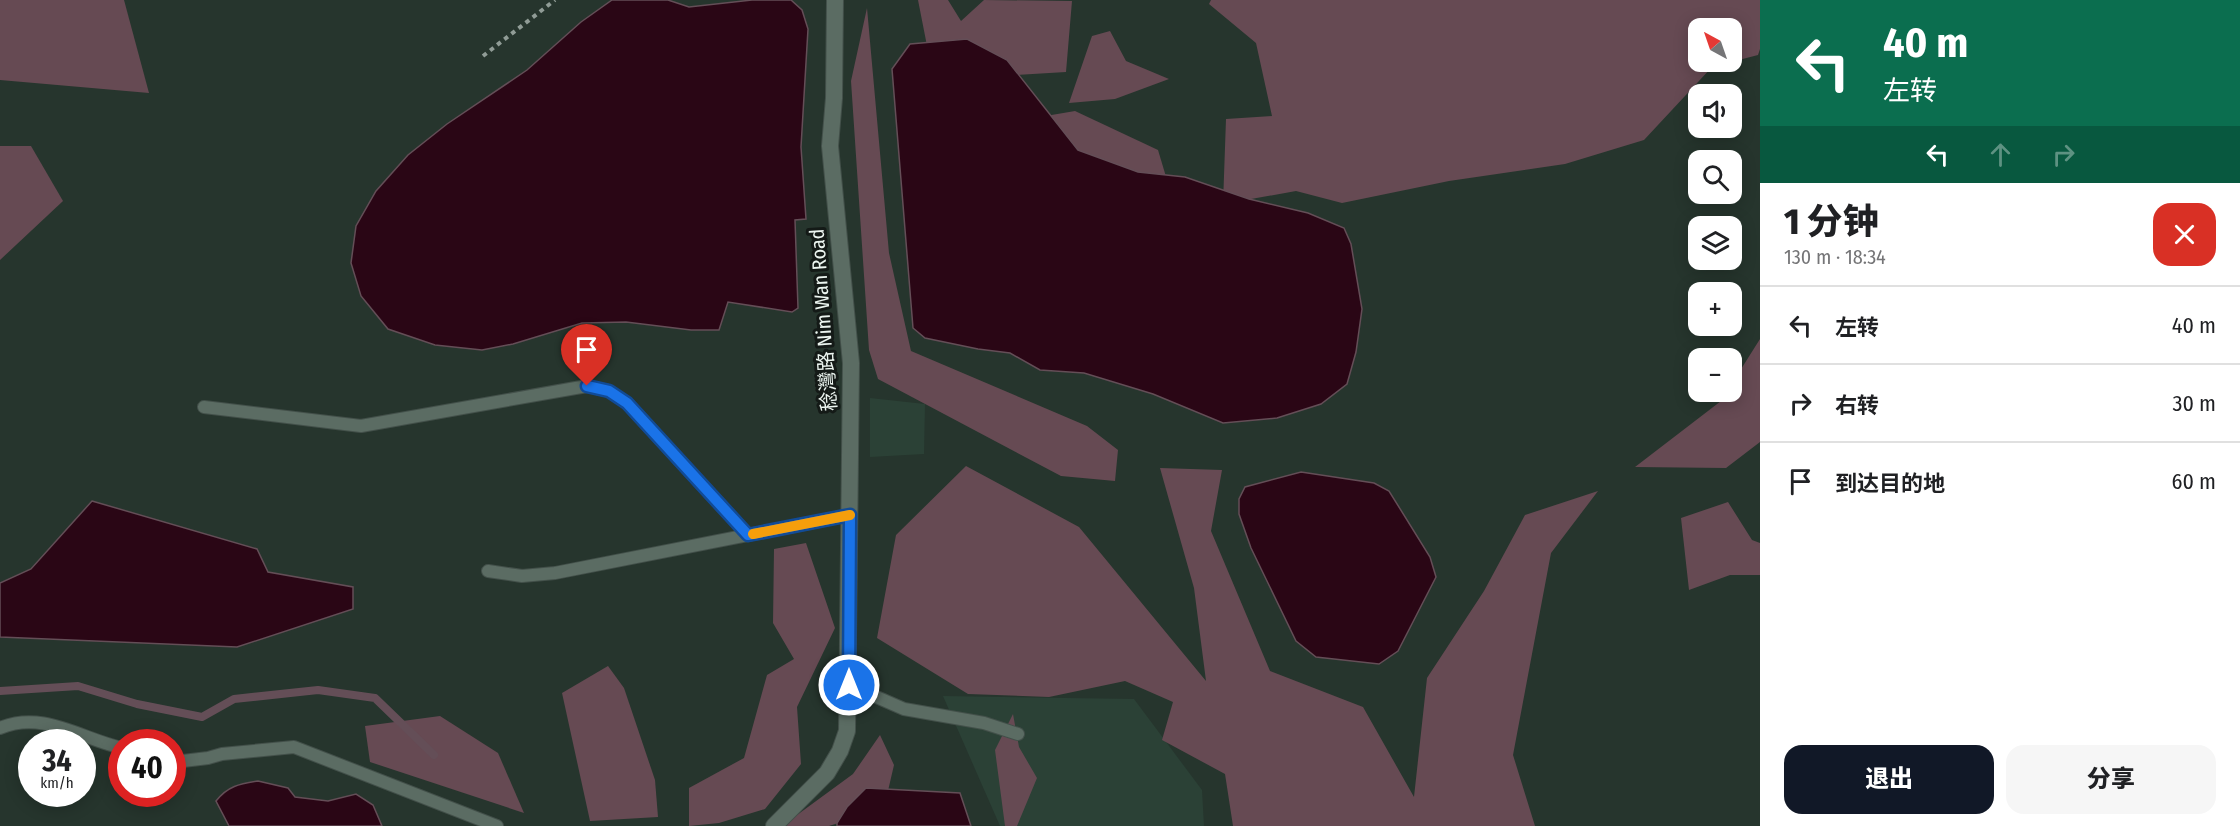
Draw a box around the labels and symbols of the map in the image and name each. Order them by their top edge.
north arrow [1688,18,1742,72]
street label: 稔灣路 Nim Wan Road [805,228,841,412]
pin [561,324,612,386]
position arrow [817,653,881,717]
speed limit sign: 40 [108,729,186,807]

